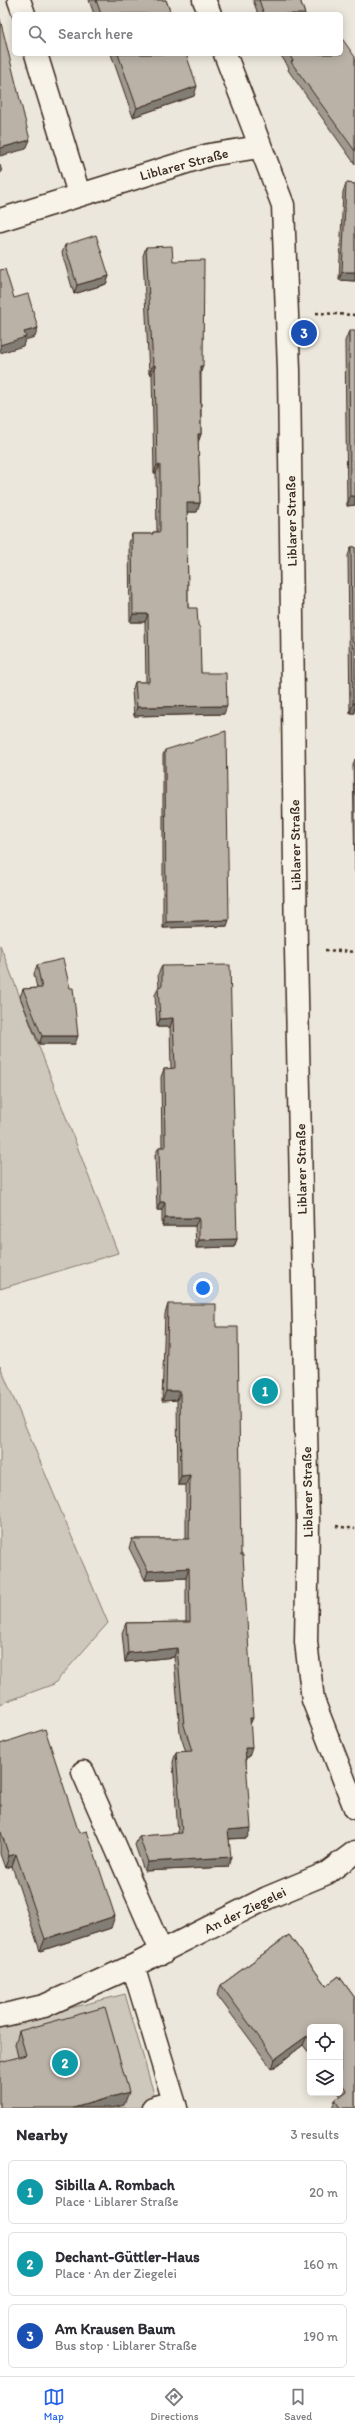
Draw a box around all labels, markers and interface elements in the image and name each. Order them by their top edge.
search box [12,12,343,56]
icon: search [26,23,48,45]
text: Search here [58,25,133,43]
street label: Liblarer Straße [138,144,231,184]
pin: 3 [291,318,317,348]
street label: Liblarer Straße [282,475,301,567]
street label: Liblarer Straße [286,799,305,891]
street label: Liblarer Straße [292,1123,311,1215]
your location [193,1278,213,1298]
pin: 1 [252,1376,278,1406]
street label: Liblarer Straße [298,1446,317,1538]
street label: An der Ziegelei [201,1883,289,1938]
map controls [307,2024,343,2096]
button: locate [307,2024,343,2060]
pin: 2 [52,2048,78,2078]
button: layers [307,2060,343,2096]
text: Nearby [16,2124,68,2144]
text: 3 results [290,2127,339,2142]
text: Sibilla A. Rombach [55,2176,175,2194]
text: 1 [27,2185,33,2200]
text: 20 m [309,2185,338,2200]
text: Place · Liblarer Straße [55,2194,178,2209]
text: Dechant-Güttler-Haus [55,2248,200,2266]
text: 2 [27,2257,33,2272]
text: 160 m [303,2257,338,2272]
text: Place · An der Ziegelei [55,2266,177,2281]
text: Am Krausen Baum [55,2320,175,2338]
text: 3 [26,2329,34,2344]
text: 190 m [303,2329,338,2344]
text: Bus stop · Liblarer Straße [55,2338,197,2353]
tab: Map [43,2386,65,2423]
tab: Directions [150,2386,199,2423]
tab: Saved [284,2386,312,2423]

